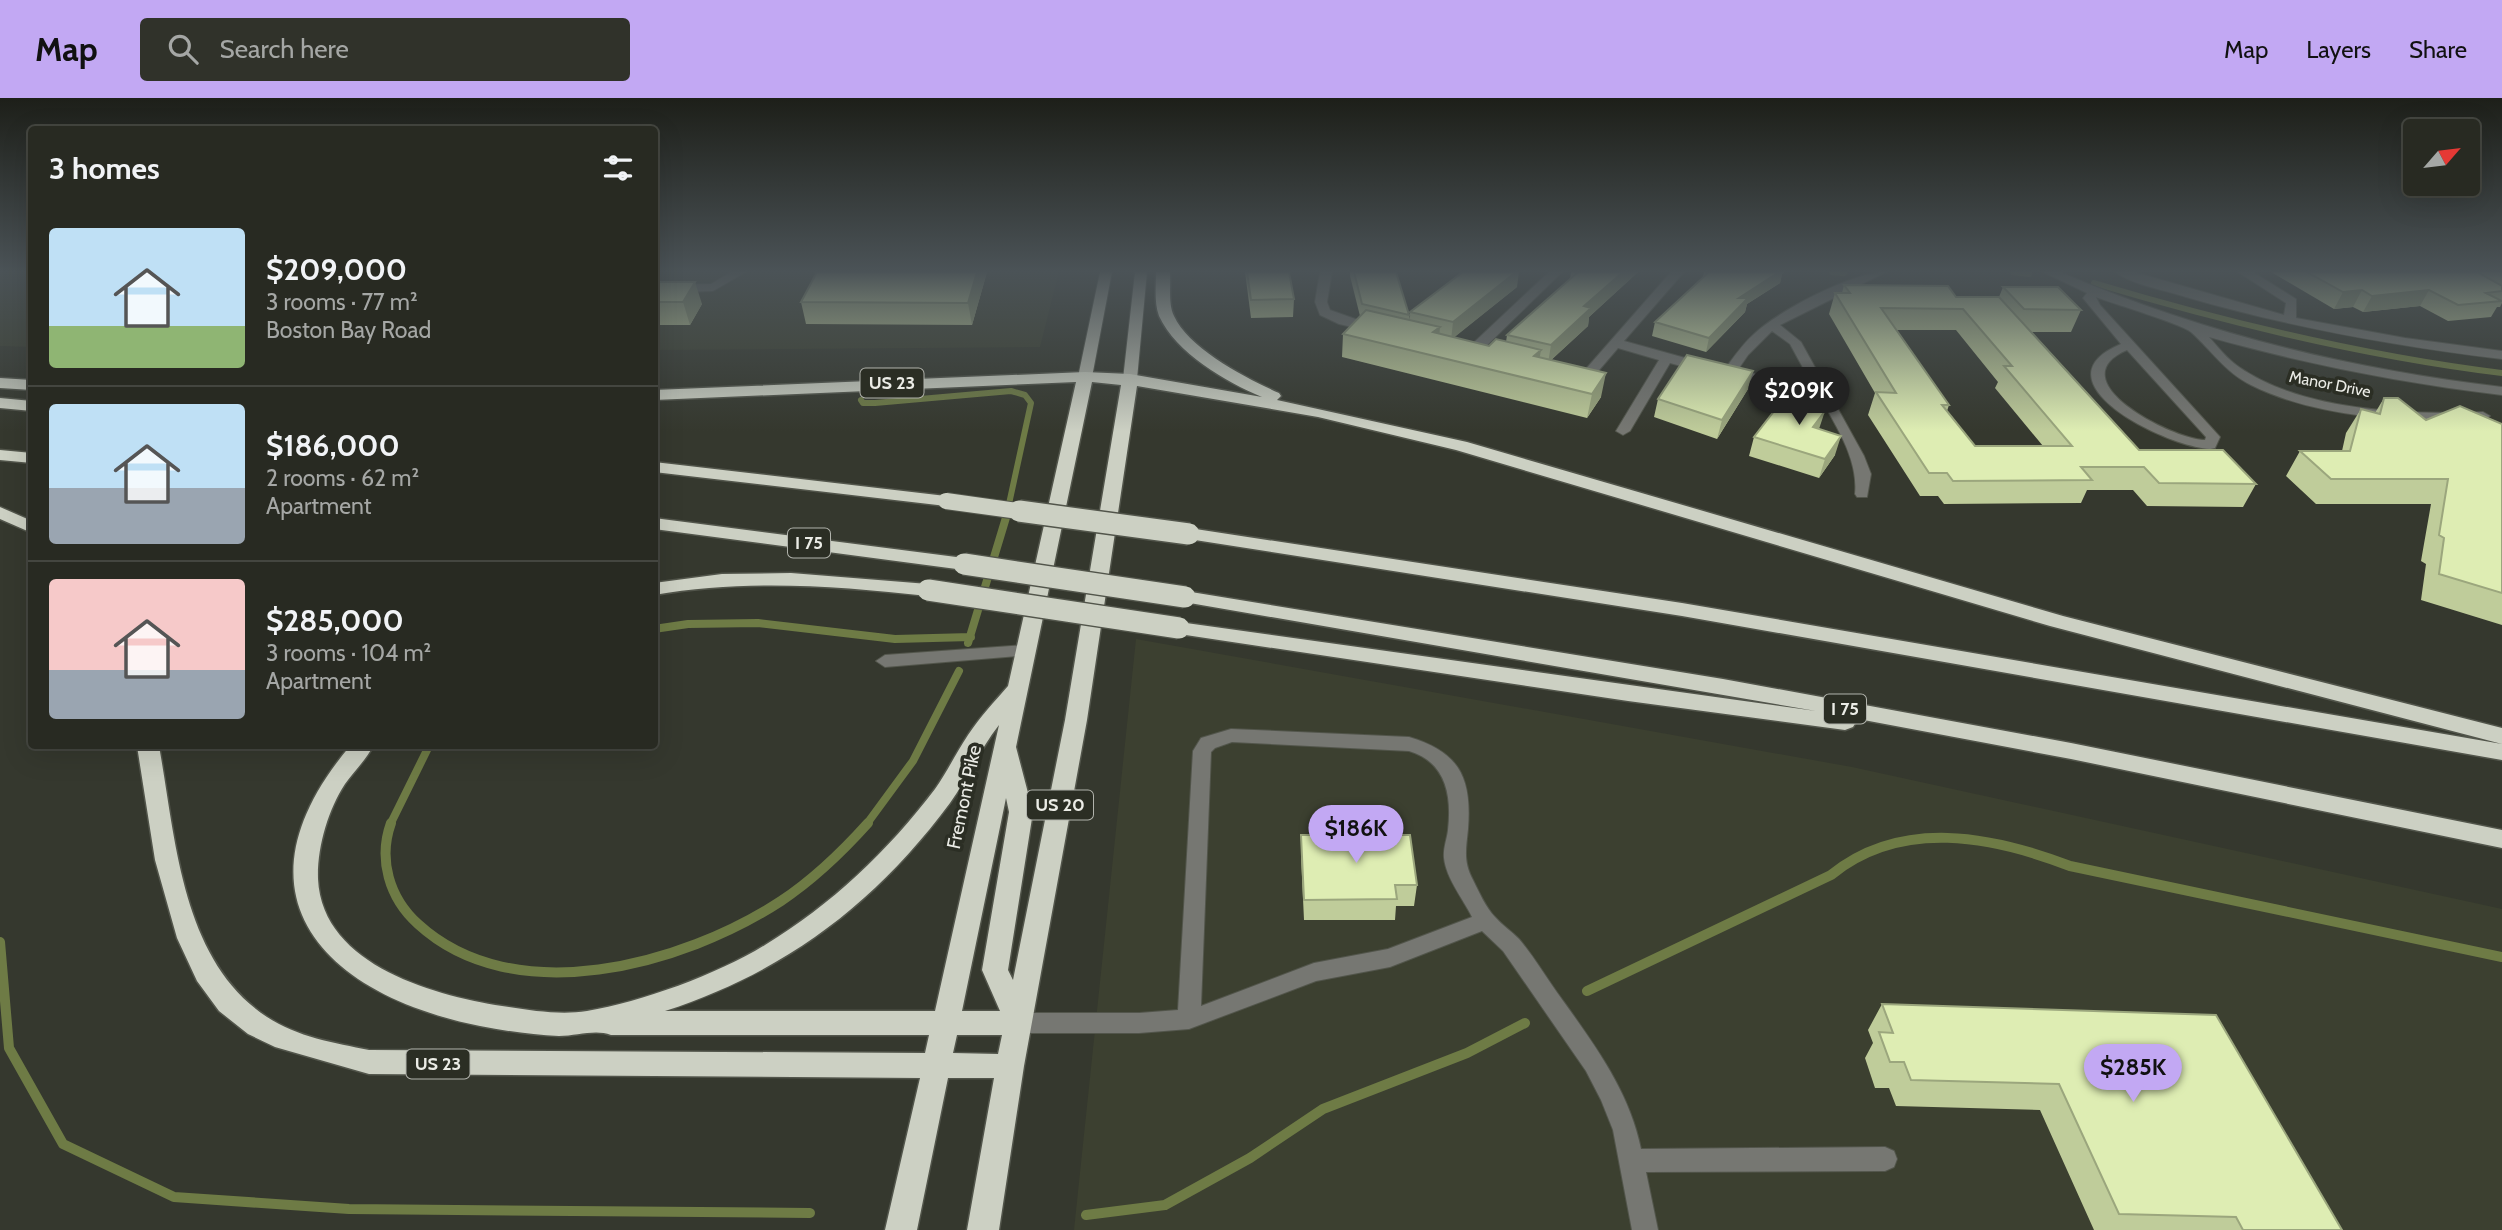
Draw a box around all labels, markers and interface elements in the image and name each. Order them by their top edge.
search box [140,18,630,81]
text: Map [35,29,98,69]
icon: search [164,30,202,68]
text: Search here [220,33,349,65]
text: Map [2224,35,2268,64]
text: Layers [2306,35,2371,64]
text: Share [2409,35,2467,64]
north arrow [2403,119,2480,196]
map controls [2403,119,2480,196]
icon: filters [599,149,637,187]
text: 3 homes [49,150,160,187]
text: $209,000 [266,251,407,288]
icon: home [105,256,189,340]
text: 3 rooms · 77 m² [266,288,418,316]
text: Boston Bay Road [266,316,431,344]
street label: Manor Drive [2288,367,2372,401]
road number: US 23 [860,368,924,398]
pin: $209K [1750,368,1848,427]
text: $209K [1764,376,1834,404]
text: $186,000 [266,427,400,464]
icon: home [105,432,189,516]
text: 2 rooms · 62 m² [266,464,419,492]
text: Apartment [266,492,371,520]
road number: I 75 [788,528,830,558]
text: $285,000 [266,602,404,639]
icon: home [105,607,189,691]
text: 3 rooms · 104 m² [266,639,431,667]
text: Apartment [266,667,371,695]
road number: I 75 [1824,694,1866,724]
street label: Fremont Pike [942,743,986,851]
road number: US 20 [1027,790,1093,820]
pin: $186K [1307,806,1405,865]
text: $186K [1324,814,1388,842]
pin: $285K [2084,1044,2182,1104]
road number: US 23 [406,1049,470,1079]
text: $285K [2100,1053,2166,1081]

